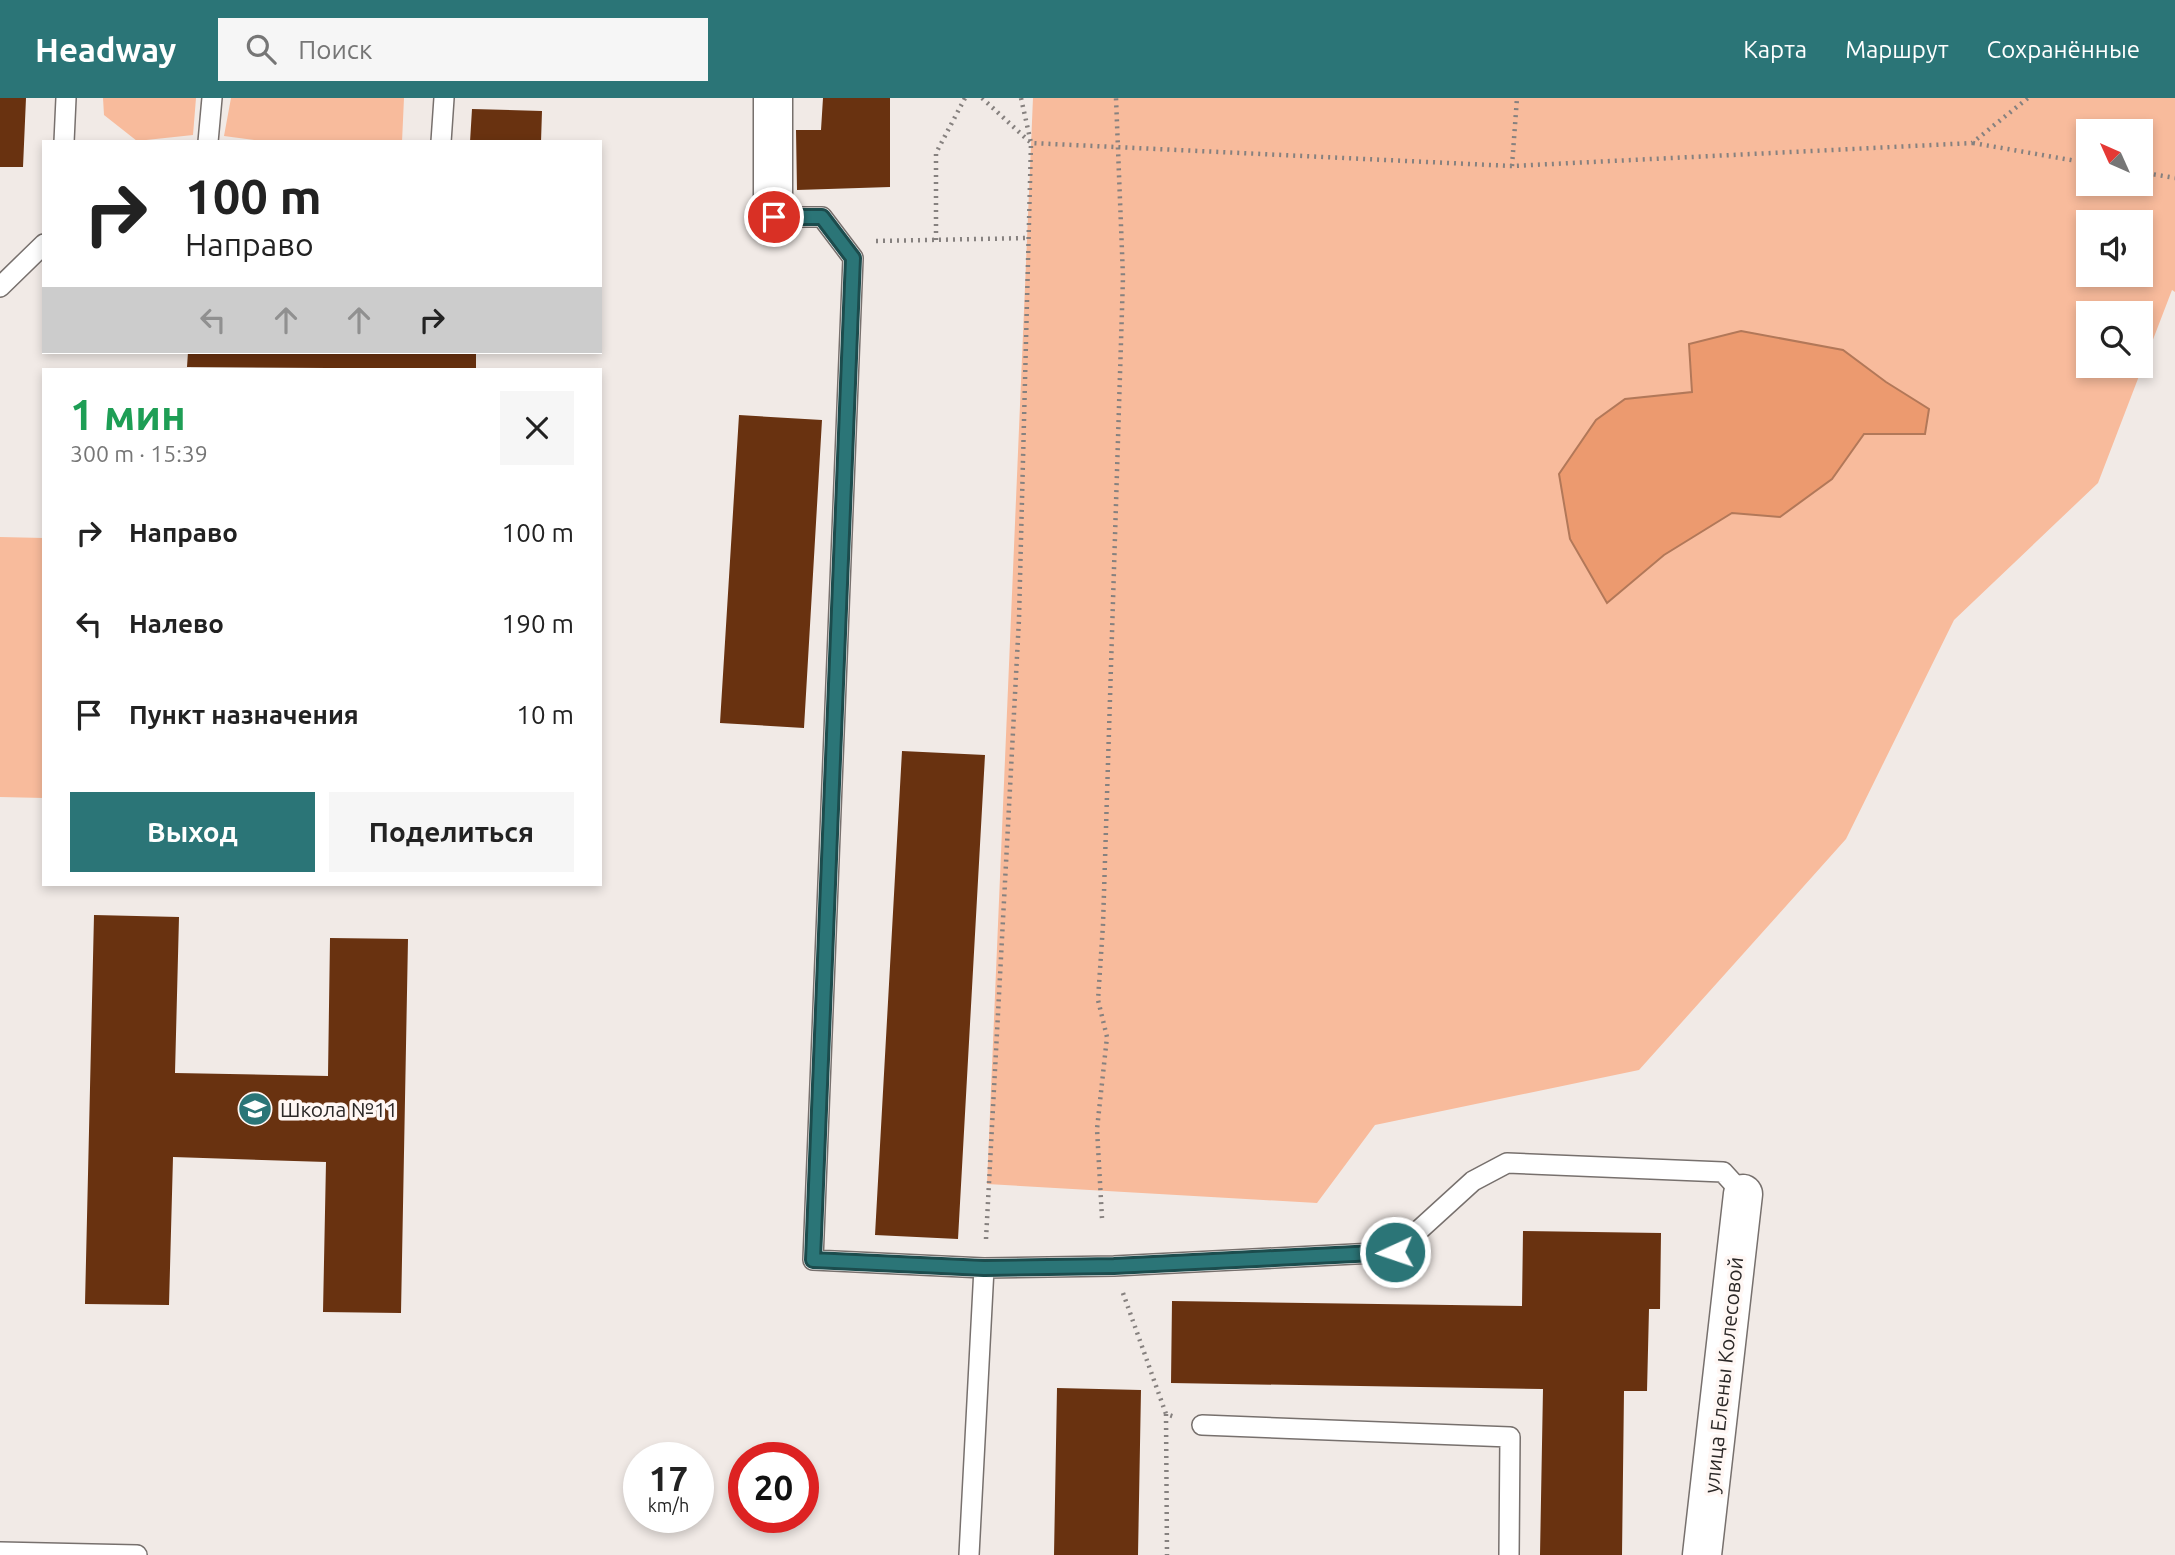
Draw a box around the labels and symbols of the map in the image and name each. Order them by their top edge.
north arrow [2076,119,2152,196]
pin [744,187,804,247]
school or university icon: Школа №11 [236,1090,274,1128]
place label: Школа №11 [280,1097,398,1121]
position arrow [1358,1215,1432,1289]
street label: улица Елены Колесовой [1699,1256,1747,1494]
speed limit sign: 20 [728,1442,819,1533]

